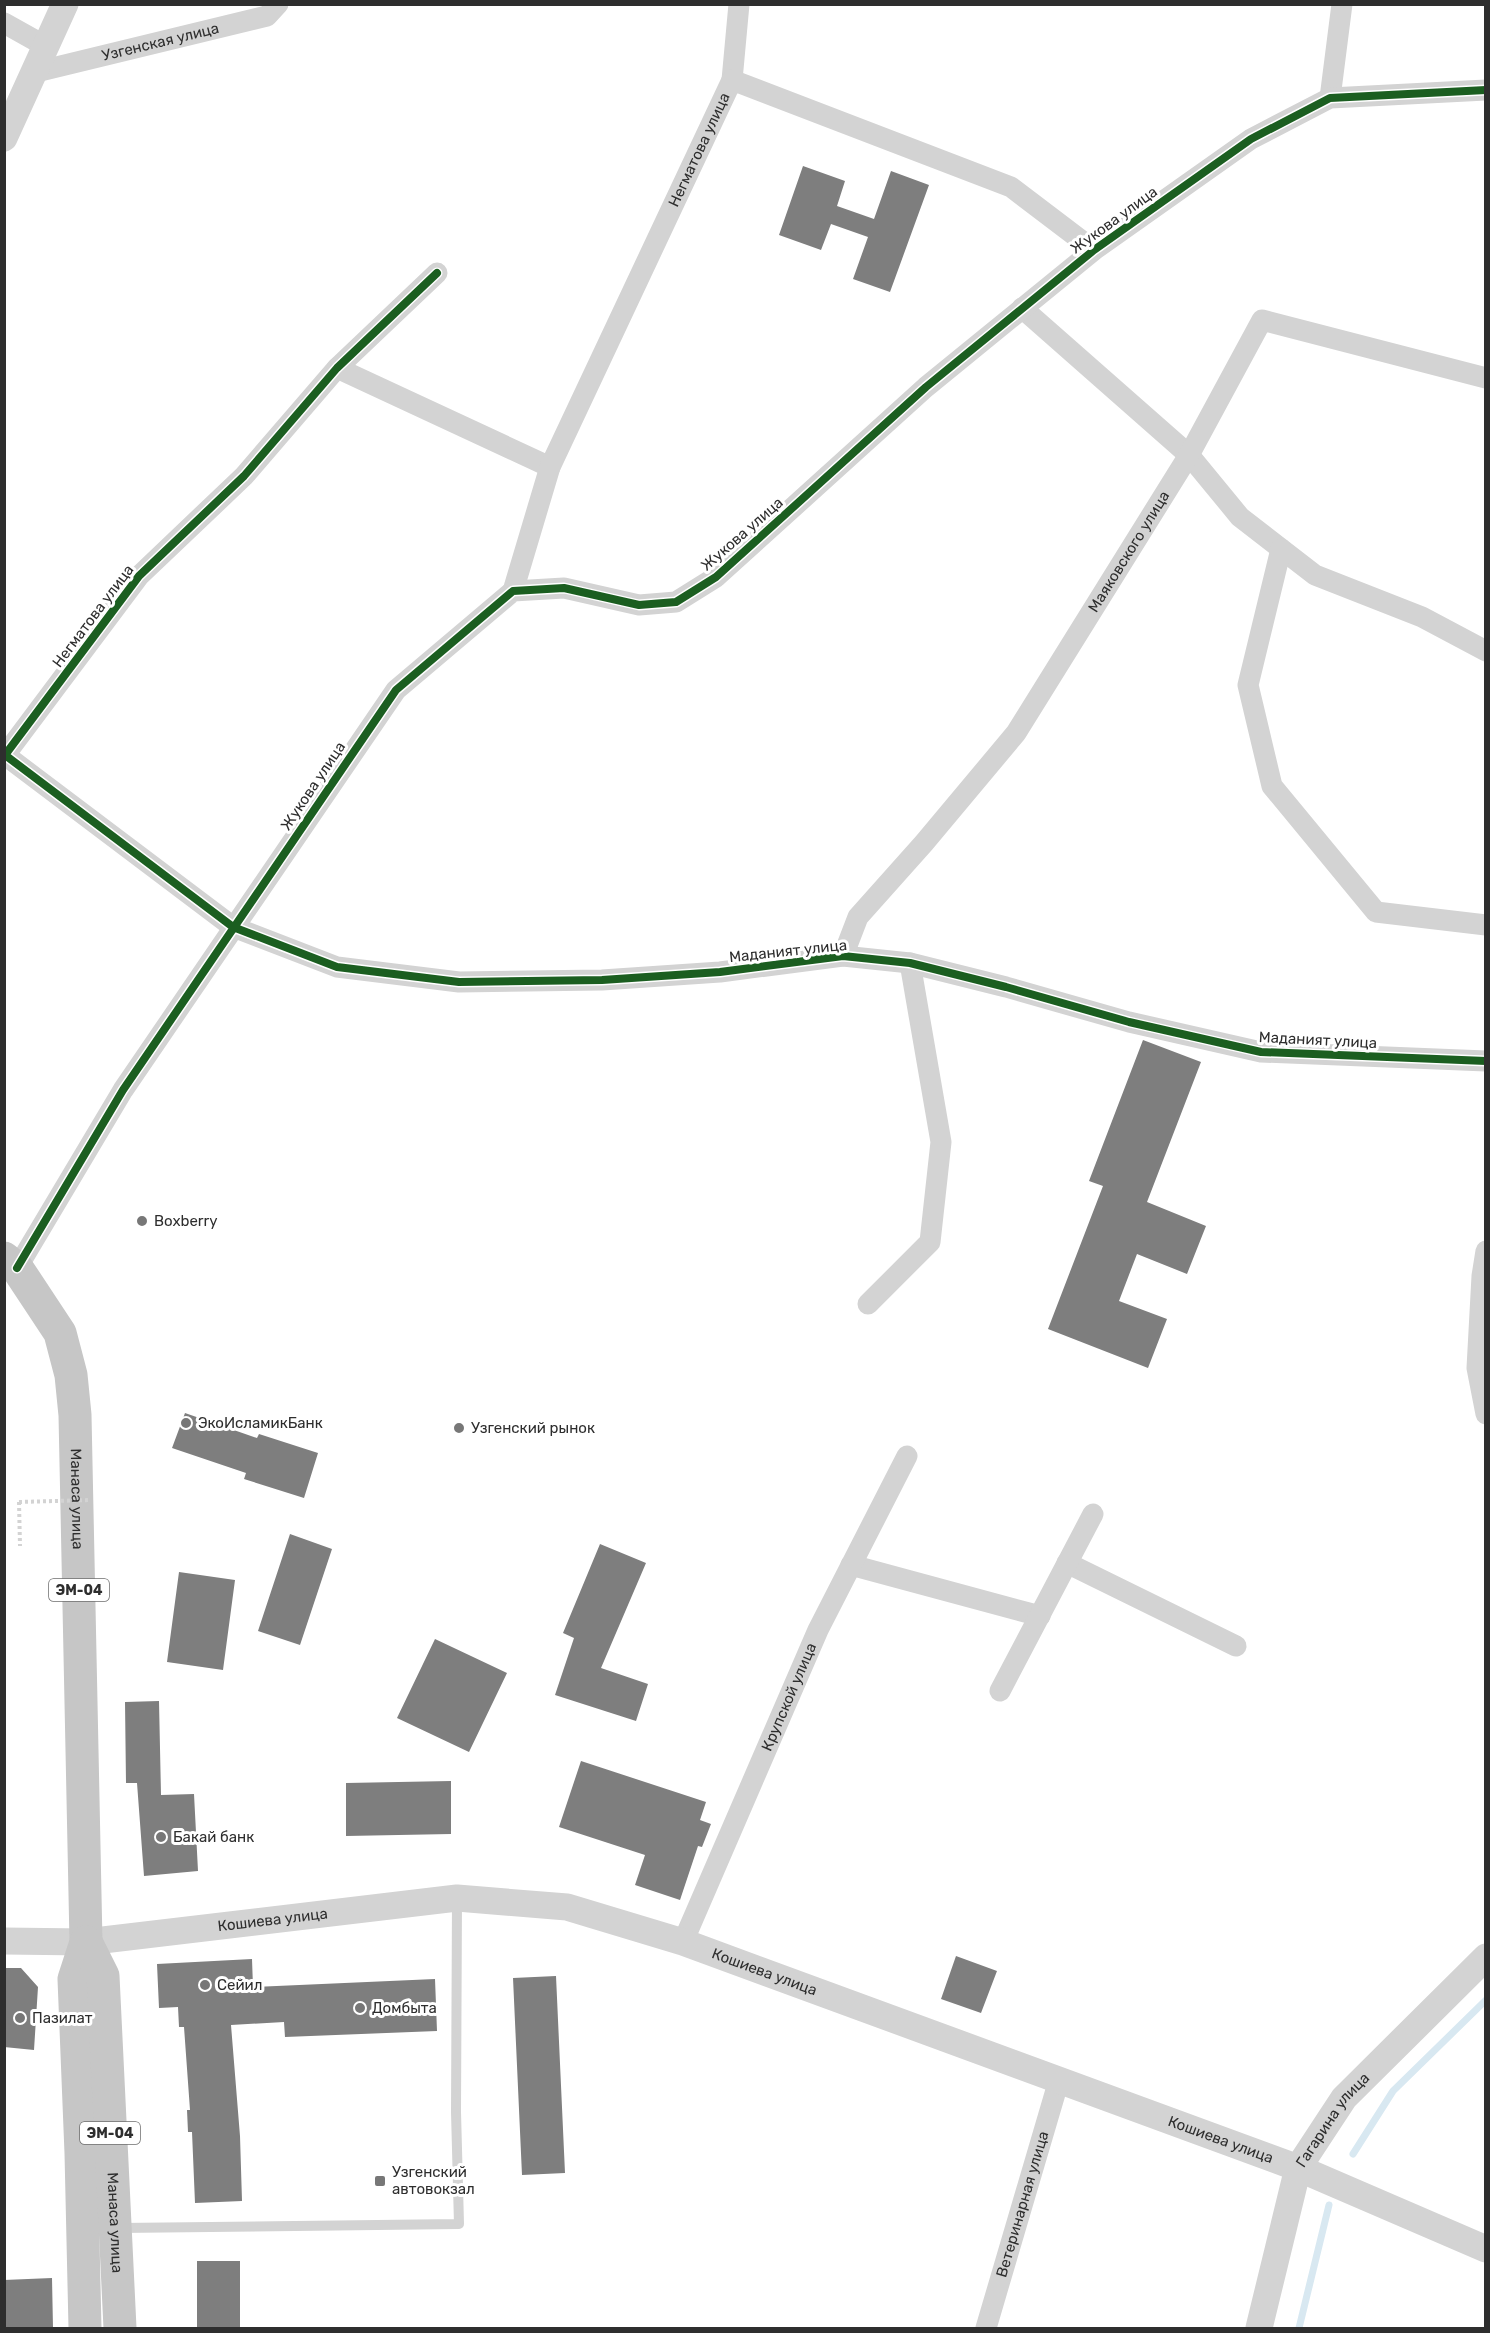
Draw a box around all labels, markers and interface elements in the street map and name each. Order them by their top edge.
street label: Узгенская улица [100,19,221,65]
street label: Негматова улица [665,90,734,210]
street label: Жукова улица [1067,182,1161,258]
street label: Маяковского улица [1084,488,1173,616]
street label: Жукова улица [697,493,787,575]
street label: Негматова улица [49,561,137,671]
street label: Жукова улица [277,738,349,834]
street label: Маданият улица [728,936,848,966]
street label: Маданият улица [1258,1028,1378,1052]
place label: Boxberry [154,1212,218,1230]
marker: Boxberry [135,1214,149,1228]
place label: ЭкоИсламикБанк [198,1414,323,1432]
marker: ЭкоИсламикБанк [179,1416,193,1430]
place label: Узгенский рынок [471,1419,595,1437]
marker: Узгенский рынок [452,1421,466,1435]
street label: Манаса улица [67,1448,87,1550]
road number: ЭМ-04 [49,1579,109,1601]
street label: Крупской улица [758,1640,820,1754]
place label: Бакай банк [173,1828,254,1846]
marker: Бакай банк [154,1830,168,1844]
street label: Кошиева улица [217,1904,329,1935]
street label: Кошиева улица [709,1944,820,2000]
place label: Сейил [217,1976,262,1994]
marker: Сейил [198,1978,212,1992]
place label: Домбыта [372,1999,437,2017]
marker: Домбыта [353,2001,367,2015]
place label: Пазилат [32,2009,93,2027]
marker: Пазилат [13,2011,27,2025]
street label: Гагарина улица [1292,2069,1373,2171]
street label: Кошиева улица [1166,2112,1276,2167]
road number: ЭМ-04 [80,2122,140,2144]
street label: Ветеринарная улица [992,2129,1052,2279]
place label: Узгенский автовокзал [392,2163,475,2198]
street label: Манаса улица [103,2172,126,2274]
marker: Узгенский автовокзал [373,2174,387,2188]

